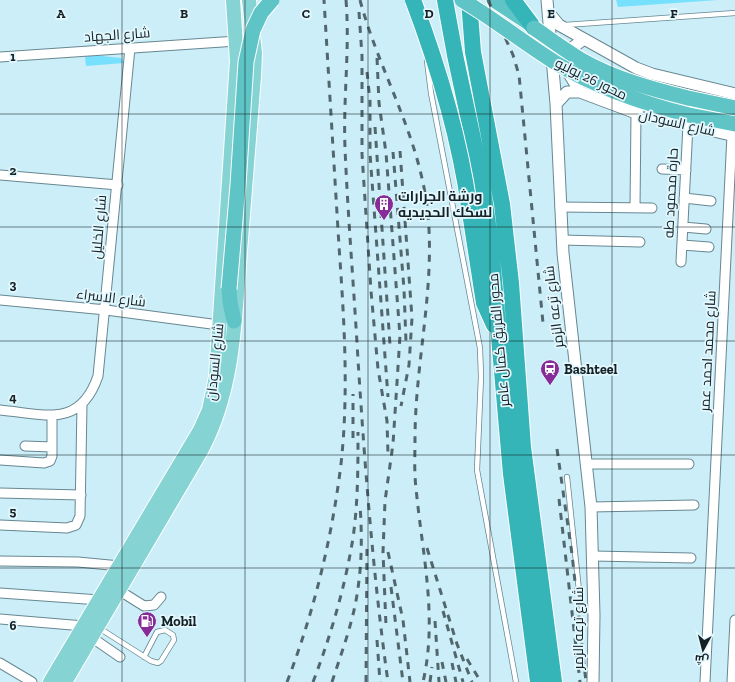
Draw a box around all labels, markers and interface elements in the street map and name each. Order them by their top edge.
text: A [57,6,66,21]
text: B [180,6,188,21]
text: C [302,6,310,21]
text: D [424,6,434,21]
text: E [547,6,555,21]
text: F [670,6,678,21]
street label: شارع الجهاد [83,24,151,46]
text: 1 [10,49,16,64]
street label: محور 26 يوليو [552,54,630,104]
street label: شارع السودان [637,106,717,140]
street label: حارة محمود طه [660,147,682,239]
text: 2 [10,163,17,178]
place label: ورشة الجرارات لسكك الحديديه [398,188,492,221]
building icon: ورشة الجرارات لسكك الحديديه [373,193,395,221]
street label: شارع الخليل [88,194,110,260]
street label: شارع ترعه الزمر [541,265,568,350]
street label: محور الفريق كمال عامر [485,272,513,409]
text: 3 [10,277,17,292]
street label: شارع الاسراء [75,285,147,311]
street label: شارع محمد احمد عمر [696,290,720,413]
street label: شارع السودان [202,322,228,402]
station icon: Bashteel [539,358,561,386]
place label: Bashteel [564,361,617,378]
text: 4 [9,390,17,405]
text: 5 [10,504,17,519]
street label: شارع ترعه الزمر [570,587,587,670]
fuel station icon: Mobil [136,610,158,638]
place label: Mobil [161,613,197,630]
text: 6 [10,618,17,633]
north arrow [683,630,723,670]
text: ش [694,652,710,667]

